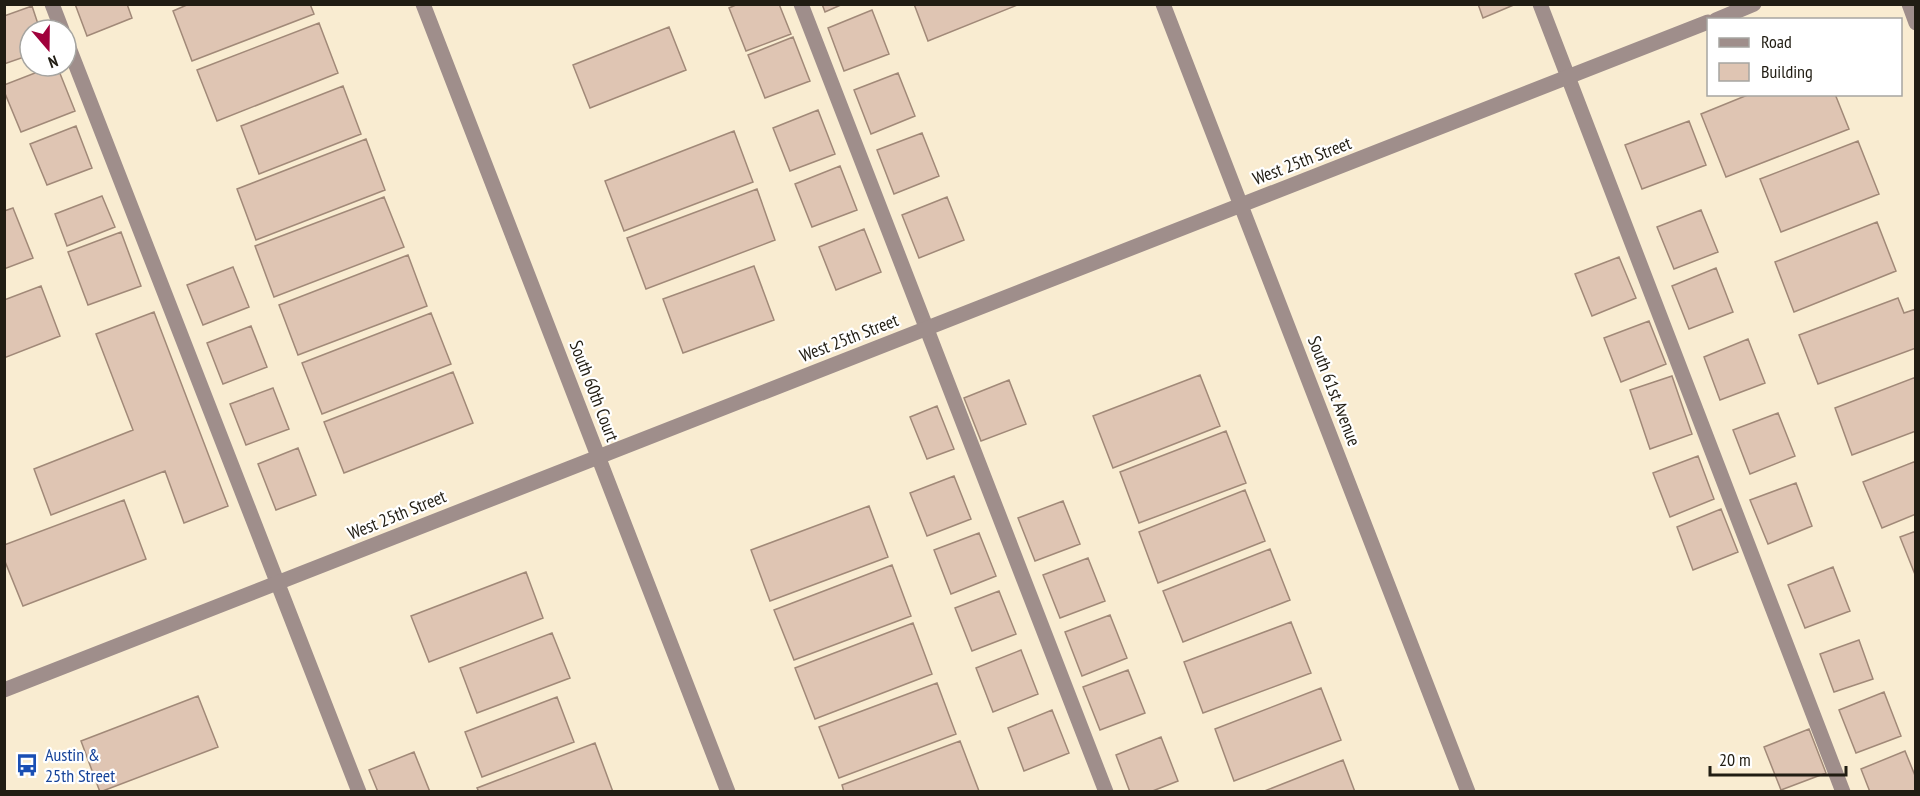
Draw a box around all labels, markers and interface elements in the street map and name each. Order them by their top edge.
north arrow [18,18,78,78]
legend [1707,18,1902,96]
text: Road [1761,30,1792,53]
text: N [46,51,61,73]
text: Building [1761,60,1813,83]
street label: West 25th Street [1249,131,1354,190]
street label: West 25th Street [796,308,901,367]
street label: South 61st Avenue [1303,333,1366,449]
street label: South 60th Court [565,337,624,445]
street label: West 25th Street [344,484,449,545]
scale bar [1710,739,1846,777]
place label: Austin & 25th Street [45,743,115,787]
text: 20 m [1719,748,1751,771]
bus stop icon: Austin & 25th Street [14,752,40,778]

